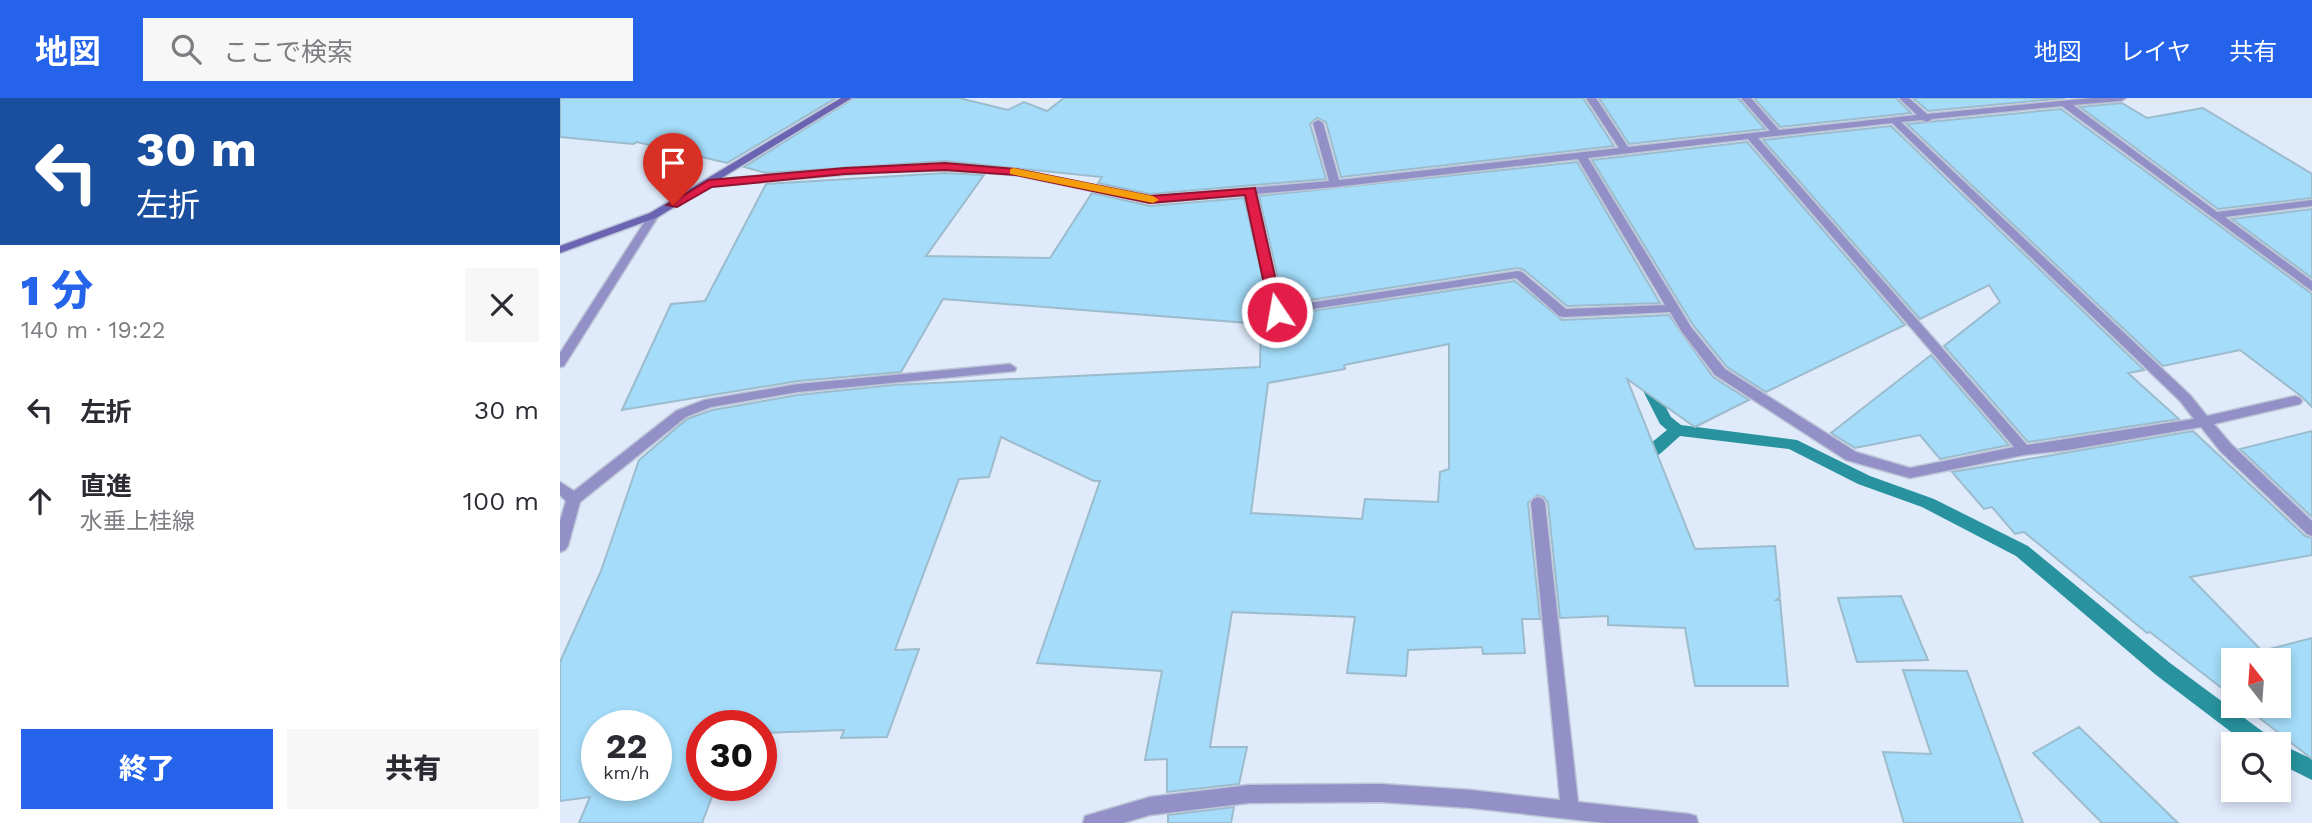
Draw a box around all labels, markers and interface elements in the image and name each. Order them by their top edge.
search box [143,18,633,81]
icon: search [167,30,205,68]
text: 地図 [35,32,101,71]
text: ここで検索 [223,37,353,67]
text: 地図 [2034,38,2082,66]
text: レイヤ [2120,38,2191,66]
text: 共有 [2229,38,2277,66]
text: 30 m [136,120,257,178]
icon: left [21,126,112,217]
pin [643,133,703,205]
icon: arrive [654,144,692,182]
text: 左折 [136,186,200,224]
text: 1 分 [21,266,93,315]
button: close [465,268,539,342]
position arrow [1240,275,1314,349]
text: 140 m · 19:22 [21,317,165,344]
icon: left [21,391,59,429]
text: 30 m [474,395,539,425]
text: 左折 [80,397,132,427]
text: 直進 [80,471,132,501]
icon: ahead [21,482,59,520]
text: 100 m [463,486,539,516]
text: 水垂上桂線 [80,508,195,535]
north arrow [2221,648,2291,718]
map controls [2221,648,2291,802]
speed limit sign: 30 [686,710,777,801]
text: 22 [606,725,647,767]
button: 終了 [21,729,273,809]
button: 共有 [287,729,539,809]
button: search [2221,732,2291,802]
text: km/h [603,762,650,783]

